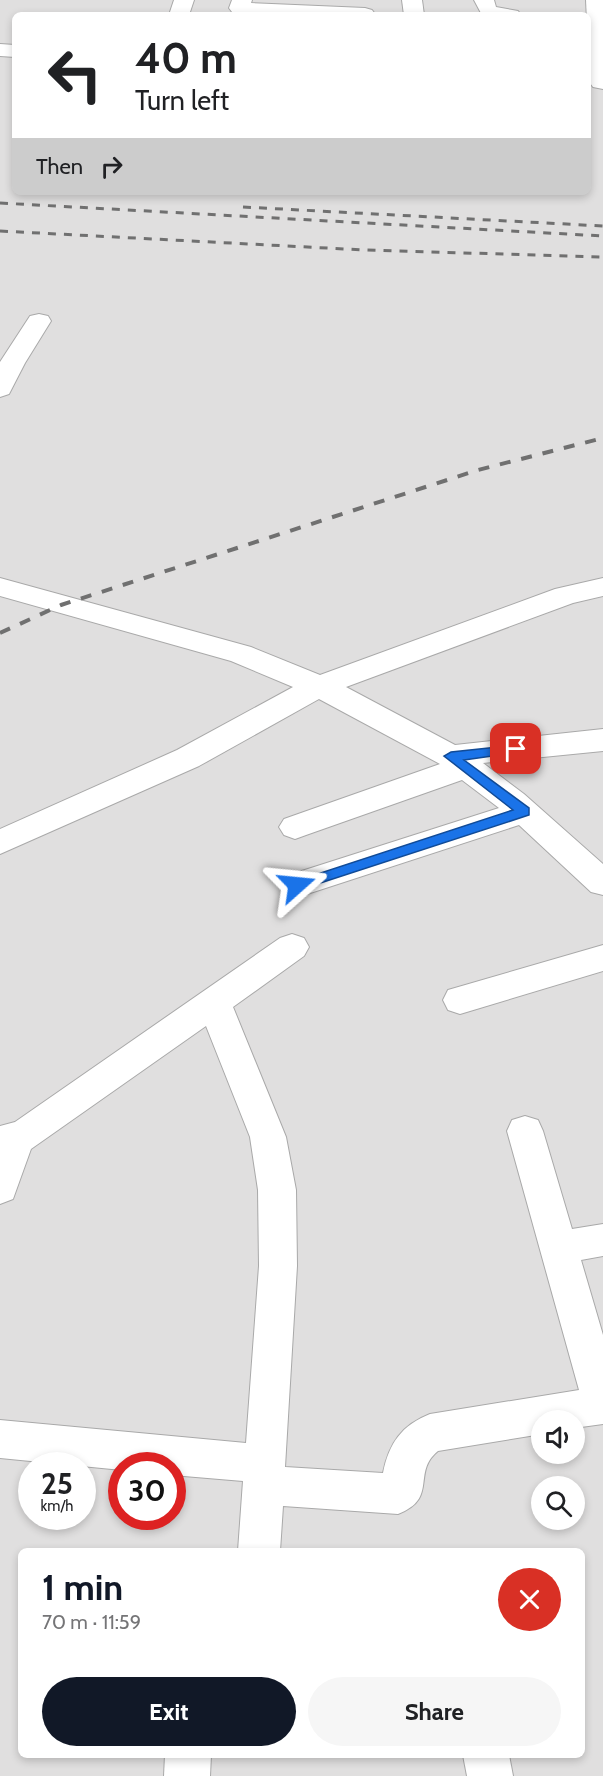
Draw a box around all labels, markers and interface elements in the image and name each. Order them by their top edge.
text: 40 m [135,32,237,84]
icon: left [36,36,114,114]
text: Turn left [135,84,229,117]
icon: right [95,150,128,183]
text: Then [36,153,83,180]
pin [490,723,541,774]
icon: arrive [499,732,532,765]
position arrow [265,853,329,917]
map controls [531,1410,585,1530]
button: sound [531,1410,585,1464]
speed limit sign: 30 [108,1452,186,1530]
text: 25 [41,1465,73,1502]
button: search [531,1476,585,1530]
text: km/h [41,1497,73,1515]
text: 1 min [42,1565,123,1609]
button: close [498,1568,561,1631]
text: 70 m · 11:59 [42,1610,141,1634]
button: Exit [42,1677,296,1746]
button: Share [308,1677,561,1746]

